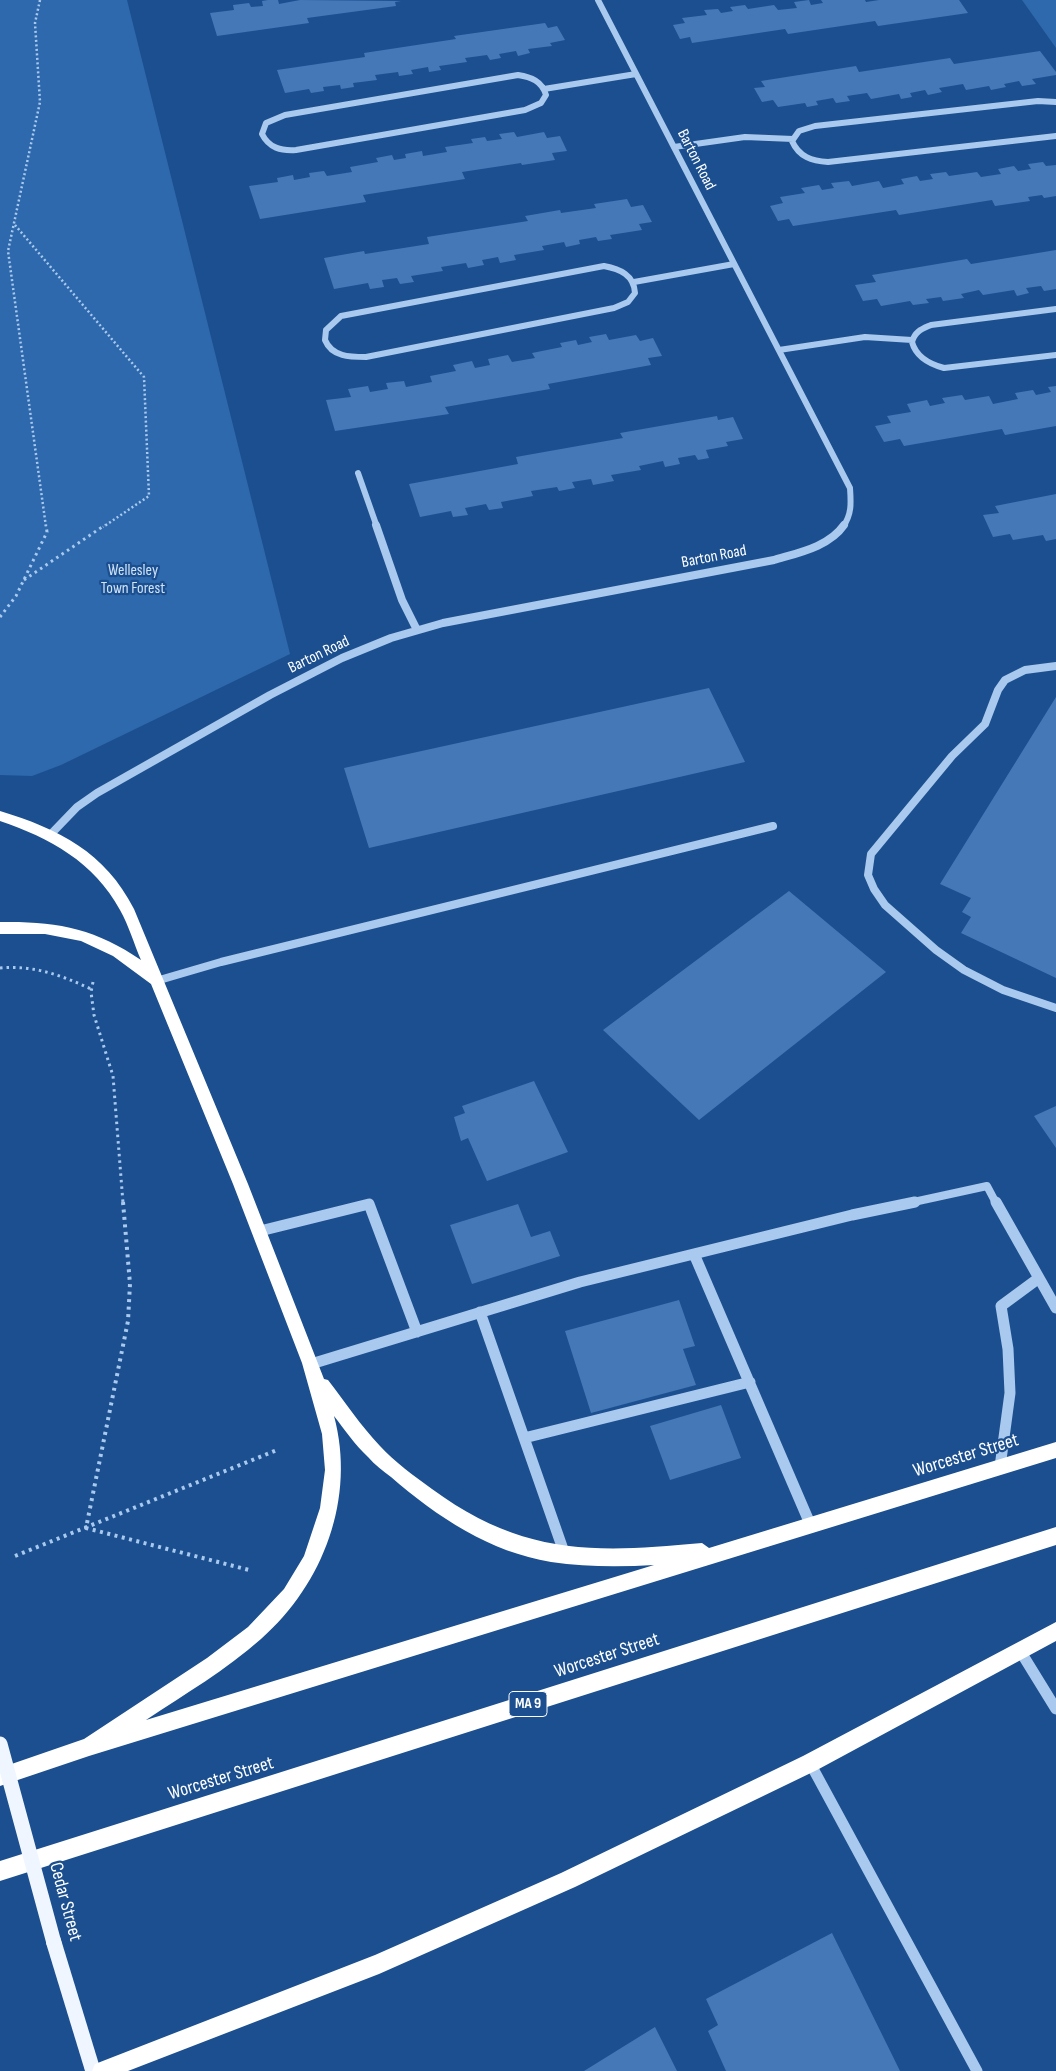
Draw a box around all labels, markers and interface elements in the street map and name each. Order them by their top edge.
street label: Barton Road [673,126,719,194]
street label: Barton Road [680,541,748,573]
park label: Wellesley Town Forest [101,561,165,599]
street label: Barton Road [285,632,353,678]
street label: Worcester Street [911,1429,1021,1483]
street label: Worcester Street [552,1628,662,1684]
road number: MA 9 [509,1692,547,1716]
street label: Worcester Street [166,1752,276,1806]
street label: Cedar Street [44,1860,86,1944]

